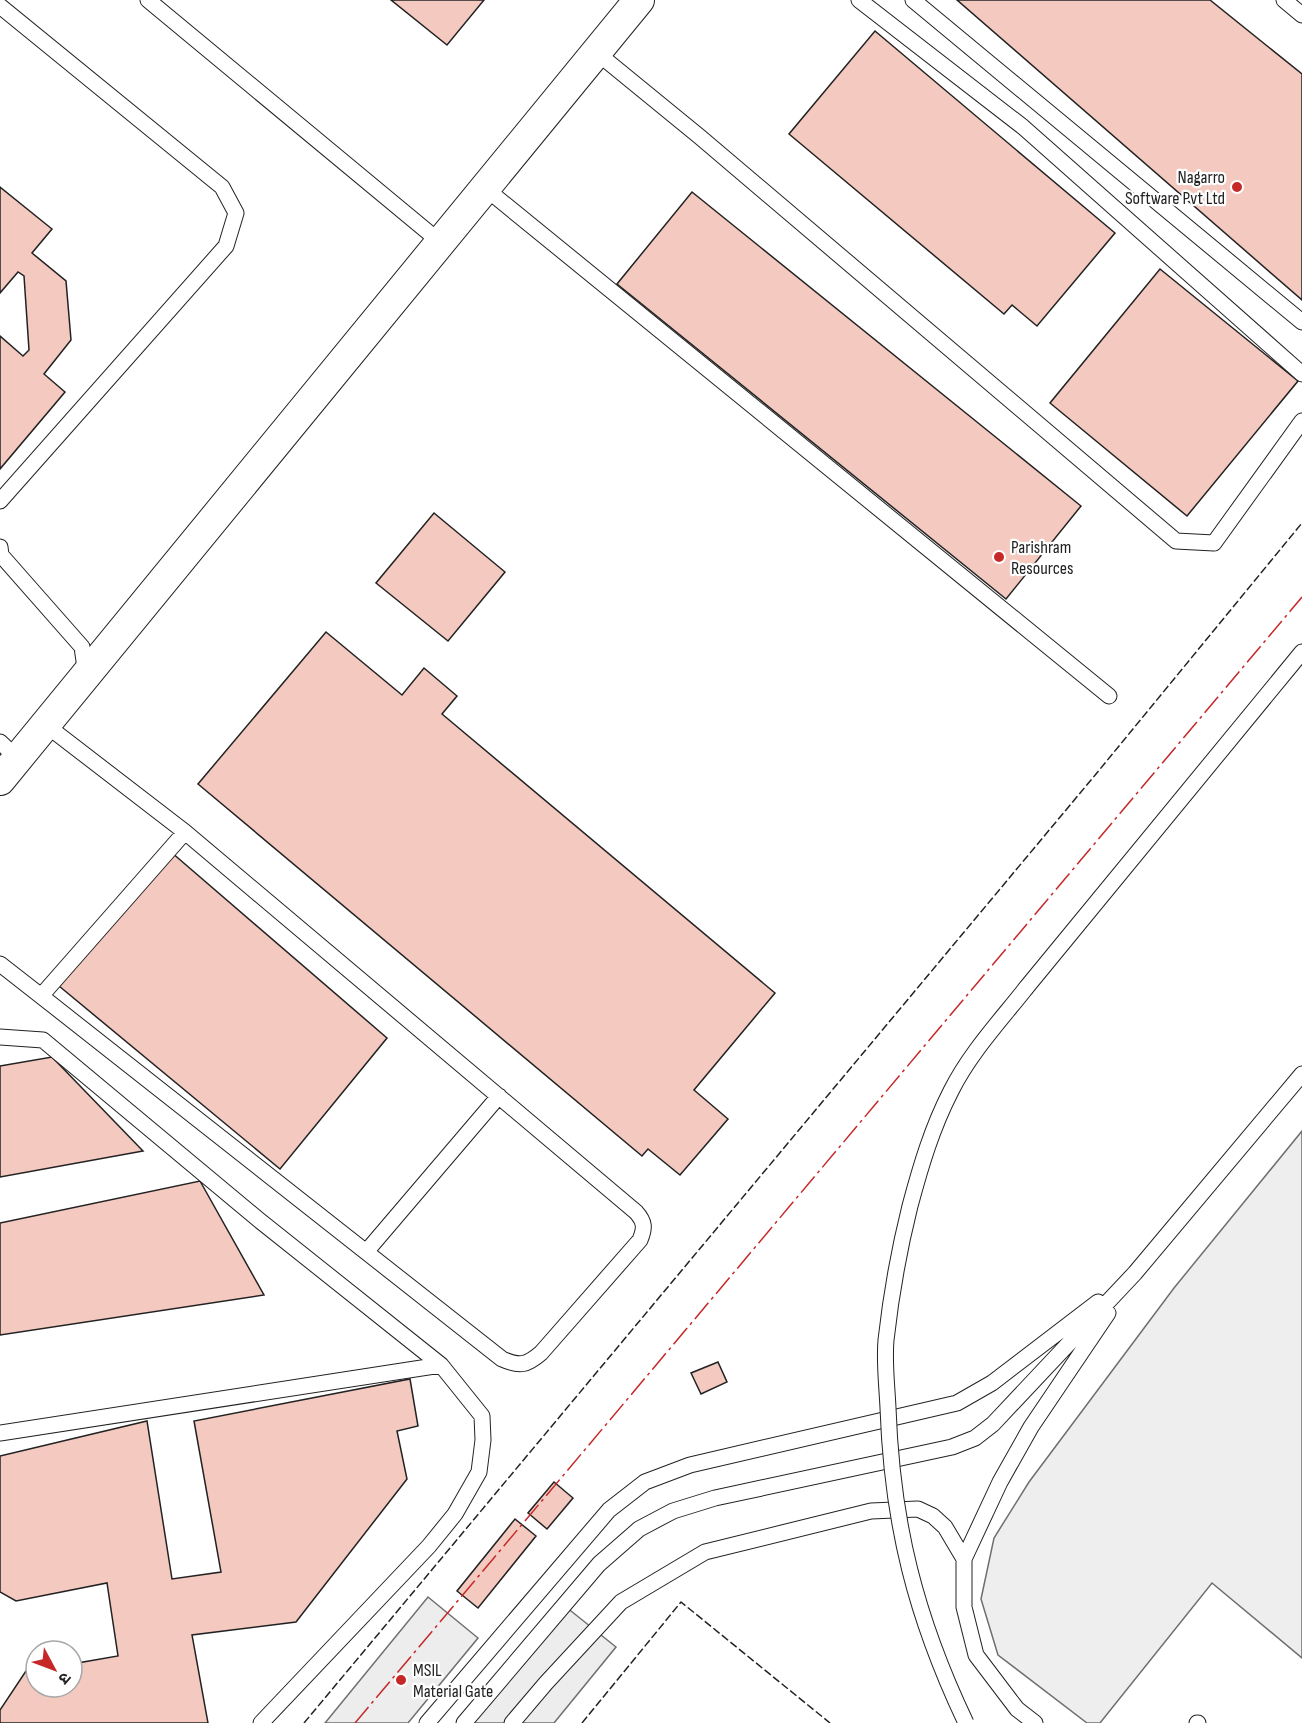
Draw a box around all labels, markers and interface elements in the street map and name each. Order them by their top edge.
place label: Nagarro Software Pvt Ltd [1125,167,1225,209]
marker: Nagarro Software Pvt Ltd [1230,180,1244,194]
place label: Parishram Resources [1011,537,1074,579]
marker: Parishram Resources [992,550,1006,564]
north arrow [24,1639,84,1699]
place label: MSIL Material Gate [413,1660,493,1702]
text: उ [54,1668,74,1688]
marker: MSIL Material Gate [394,1673,408,1687]

